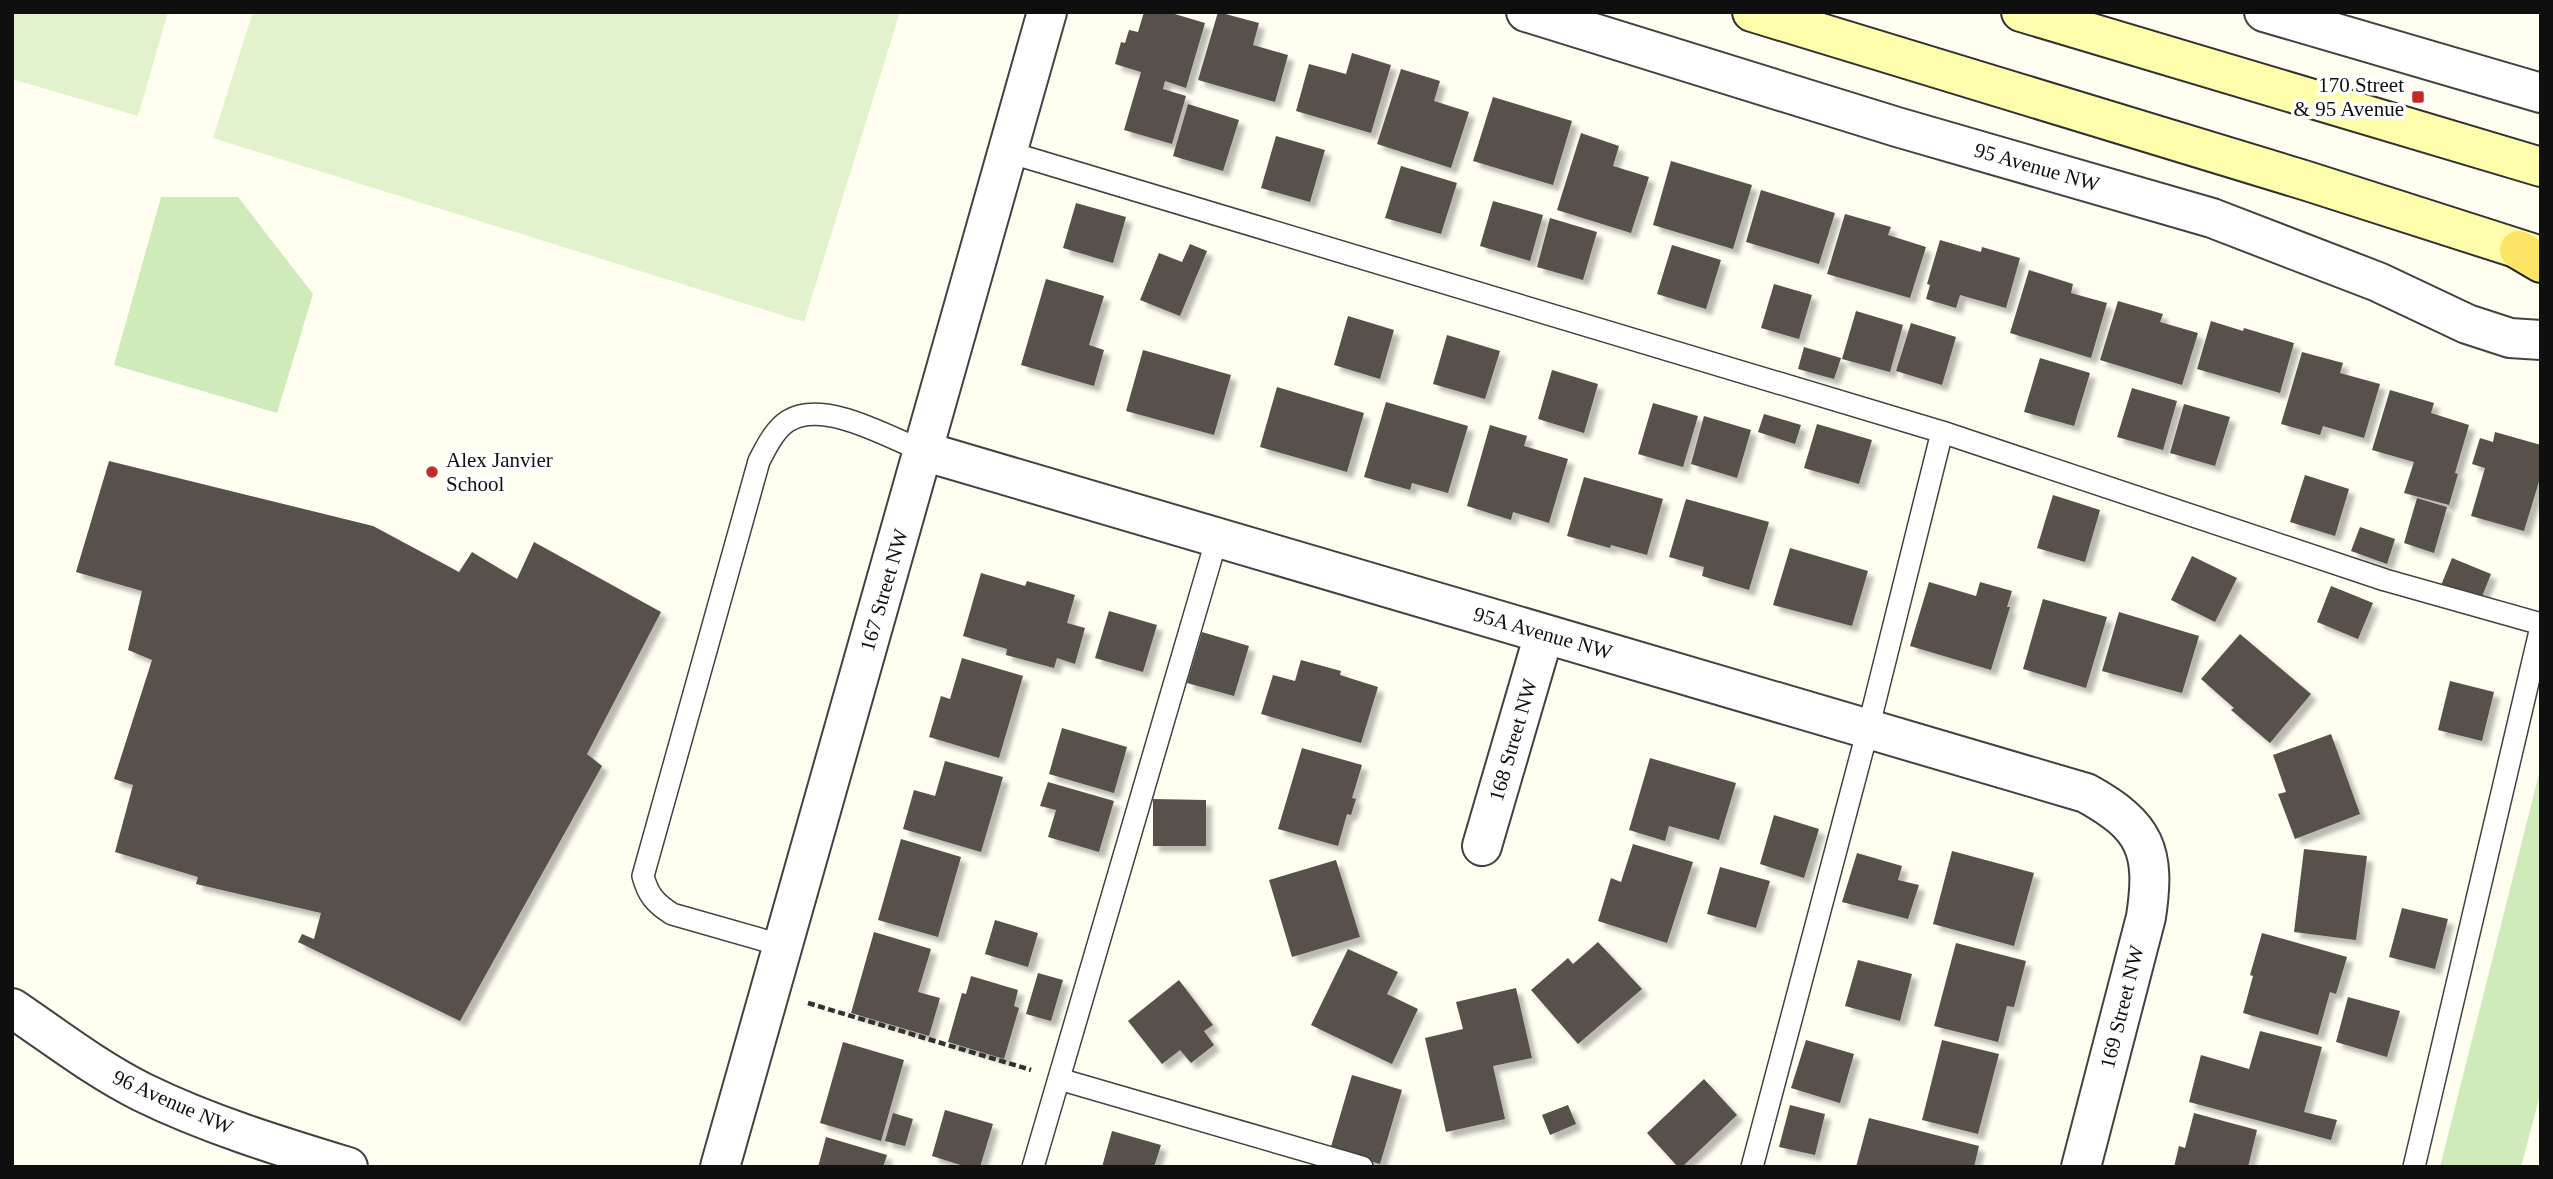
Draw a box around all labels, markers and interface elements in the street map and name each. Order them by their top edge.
place label: 170 Street & 95 Avenue [2294,73,2404,121]
marker: 170 Street & 95 Avenue [2410,89,2426,105]
street label: 95 Avenue NW [1972,138,2103,196]
place label: Alex Janvier School [446,448,553,496]
marker: Alex Janvier School [424,464,440,480]
street label: 167 Street NW [855,526,913,654]
street label: 95A Avenue NW [1471,602,1615,664]
street label: 168 Street NW [1484,676,1542,804]
street label: 169 Street NW [2095,943,2149,1071]
street label: 96 Avenue NW [109,1065,237,1139]

